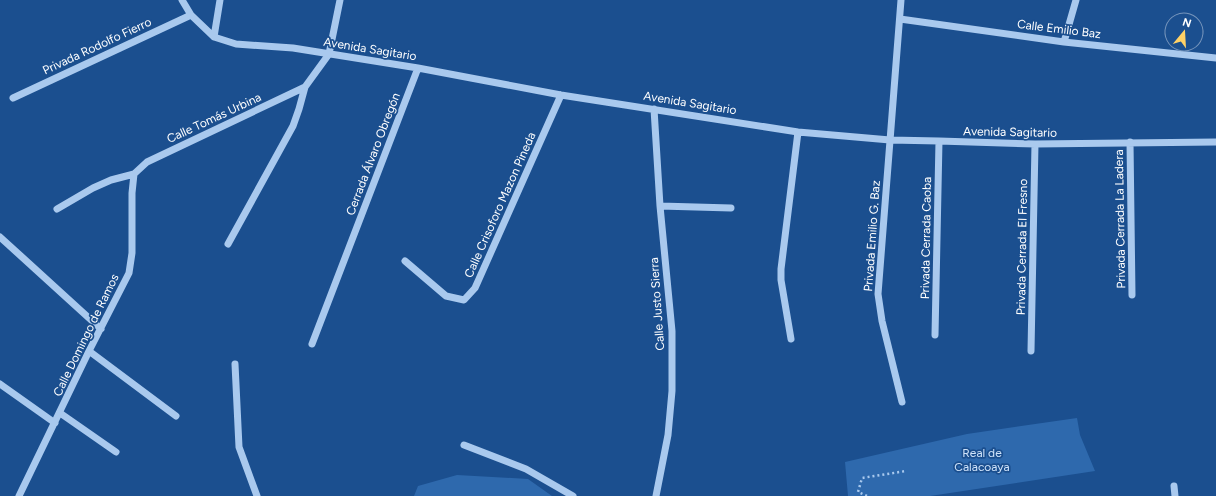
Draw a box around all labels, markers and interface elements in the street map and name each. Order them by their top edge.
north arrow [1164,12,1204,52]
street label: Privada Rodolfo Fierro [40,15,154,77]
text: N [1181,15,1193,30]
street label: Calle Emilio Baz [1016,17,1102,41]
street label: Avenida Sagitario [322,35,418,63]
street label: Avenida Sagitario [642,89,738,117]
street label: Calle Tomás Urbina [165,90,263,146]
street label: Cerrada Álvaro Obregón [343,90,403,217]
street label: Avenida Sagitario [963,124,1057,140]
street label: Calle Crisoforo Mazon Pineda [462,130,538,280]
street label: Privada Cerrada La Ladera [1112,149,1128,289]
street label: Privada Cerrada Caoba [918,177,934,299]
street label: Privada Cerrada El Fresno [1014,179,1030,315]
street label: Privada Emilio G. Baz [861,180,883,292]
street label: Calle Justo Sierra [647,257,667,351]
street label: Calle Domingo de Ramos [50,271,122,398]
park label: Real de Calacoaya [954,446,1010,474]

